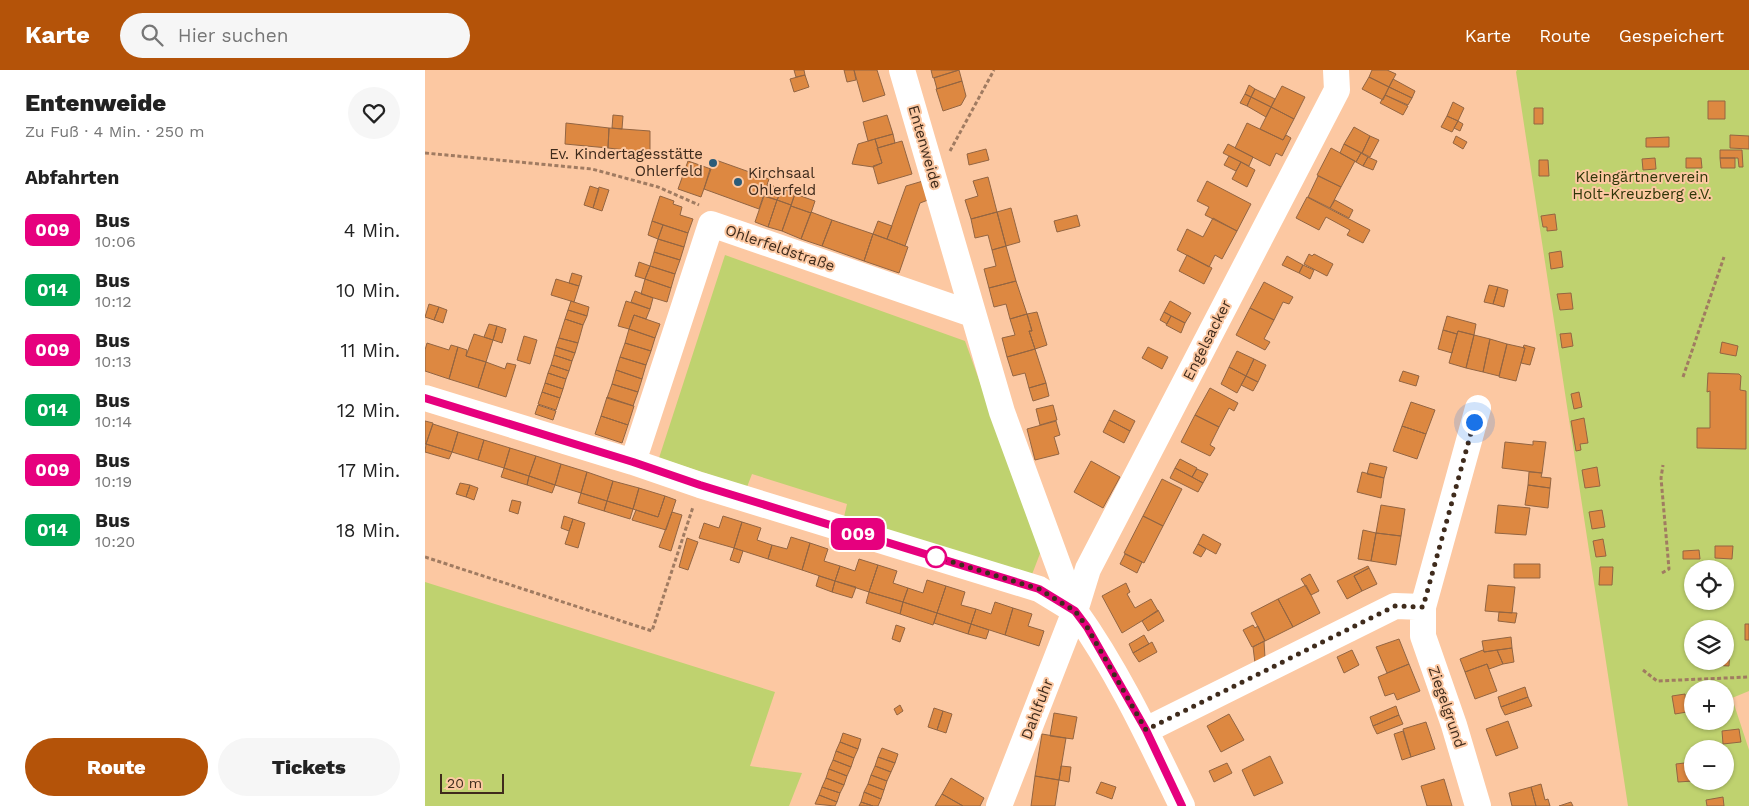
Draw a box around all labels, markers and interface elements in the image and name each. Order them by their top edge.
search box [120,13,470,58]
text: Karte [25,21,90,49]
icon: search [138,21,166,49]
text: Hier suchen [178,24,288,47]
text: Karte [1465,25,1511,46]
text: Route [1539,25,1591,46]
text: Gespeichert [1619,25,1724,46]
button: heart [348,87,400,139]
text: Entenweide [25,89,166,117]
street label: Entenweide [905,103,945,191]
text: Zu Fuß · 4 Min. · 250 m [25,122,205,141]
place label: Ev. Kindertagesstätte Ohlerfeld [549,145,703,180]
marker: Ev. Kindertagesstätte Ohlerfeld [707,157,719,169]
place label: Kirchsaal Ohlerfeld [748,164,816,199]
text: Abfahrten [25,166,119,189]
park label: Kleingärtnerverein Holt-Kreuzberg e.V. [1572,168,1712,203]
marker: Kirchsaal Ohlerfeld [732,176,744,188]
text: Bus [95,209,130,232]
text: 009 [35,219,70,240]
text: 4 Min. [344,219,400,242]
street label: Ohlerfeldstraße [723,221,837,275]
text: 10:06 [95,232,136,251]
text: Bus [95,269,130,292]
text: 014 [37,279,68,300]
text: 10 Min. [336,279,400,302]
text: 10:12 [95,292,132,311]
street label: Engelsacker [1179,297,1235,383]
text: Bus [95,329,130,352]
text: 009 [35,339,70,360]
text: 11 Min. [341,339,400,362]
text: 10:13 [95,352,132,371]
text: Bus [95,389,130,412]
text: 014 [37,399,68,420]
text: 12 Min. [337,399,400,422]
your location [1462,410,1487,435]
text: 10:14 [95,412,132,431]
text: Bus [95,449,130,472]
text: 009 [35,459,70,480]
text: 17 Min. [338,459,400,482]
text: 10:19 [95,472,132,491]
text: Bus [95,509,130,532]
line badge: 009 [829,518,887,550]
text: 014 [37,519,68,540]
text: 18 Min. [336,519,400,542]
text: 009 [841,523,875,544]
text: 10:20 [95,532,135,551]
unlabelled marker [925,546,947,568]
map controls [1684,560,1734,790]
button: locate [1684,560,1734,610]
button: layers [1684,620,1734,670]
street label: Ziegelgrund [1425,664,1469,750]
street label: Dahlfuhr [1017,676,1057,742]
button: + [1684,680,1734,730]
button: Route [25,738,208,796]
button: Tickets [218,738,400,796]
button: − [1684,740,1734,790]
scale bar [440,771,504,794]
text: 20 m [447,775,482,791]

